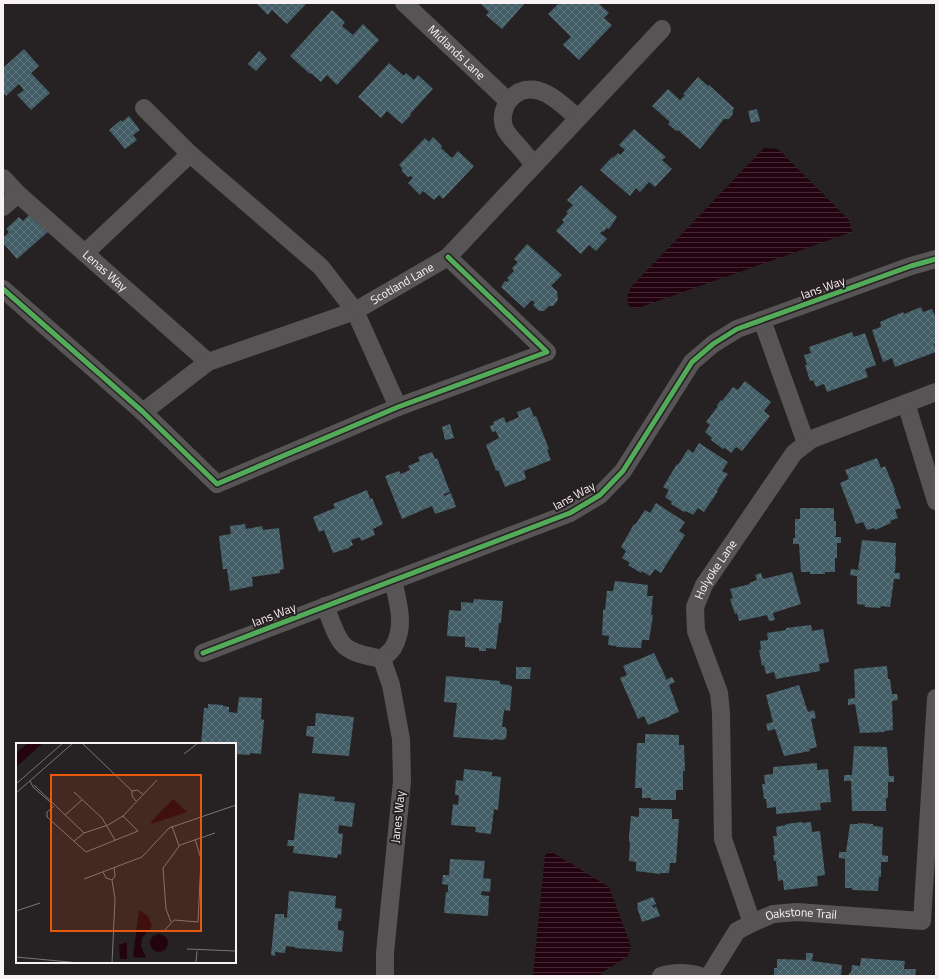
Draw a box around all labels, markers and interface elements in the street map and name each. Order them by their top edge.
street label: Midlands Lane [424,20,490,84]
street label: Lenas Way [79,245,132,296]
street label: Scotland Lane [366,257,437,309]
street label: Ians Way [798,271,848,304]
street label: Ians Way [549,476,599,515]
street label: Holyoke Lane [689,536,741,602]
street label: Ians Way [249,597,299,632]
inset map [16,743,236,963]
street label: Janes Way [385,790,410,844]
street label: Oakstone Trail [762,902,838,925]

